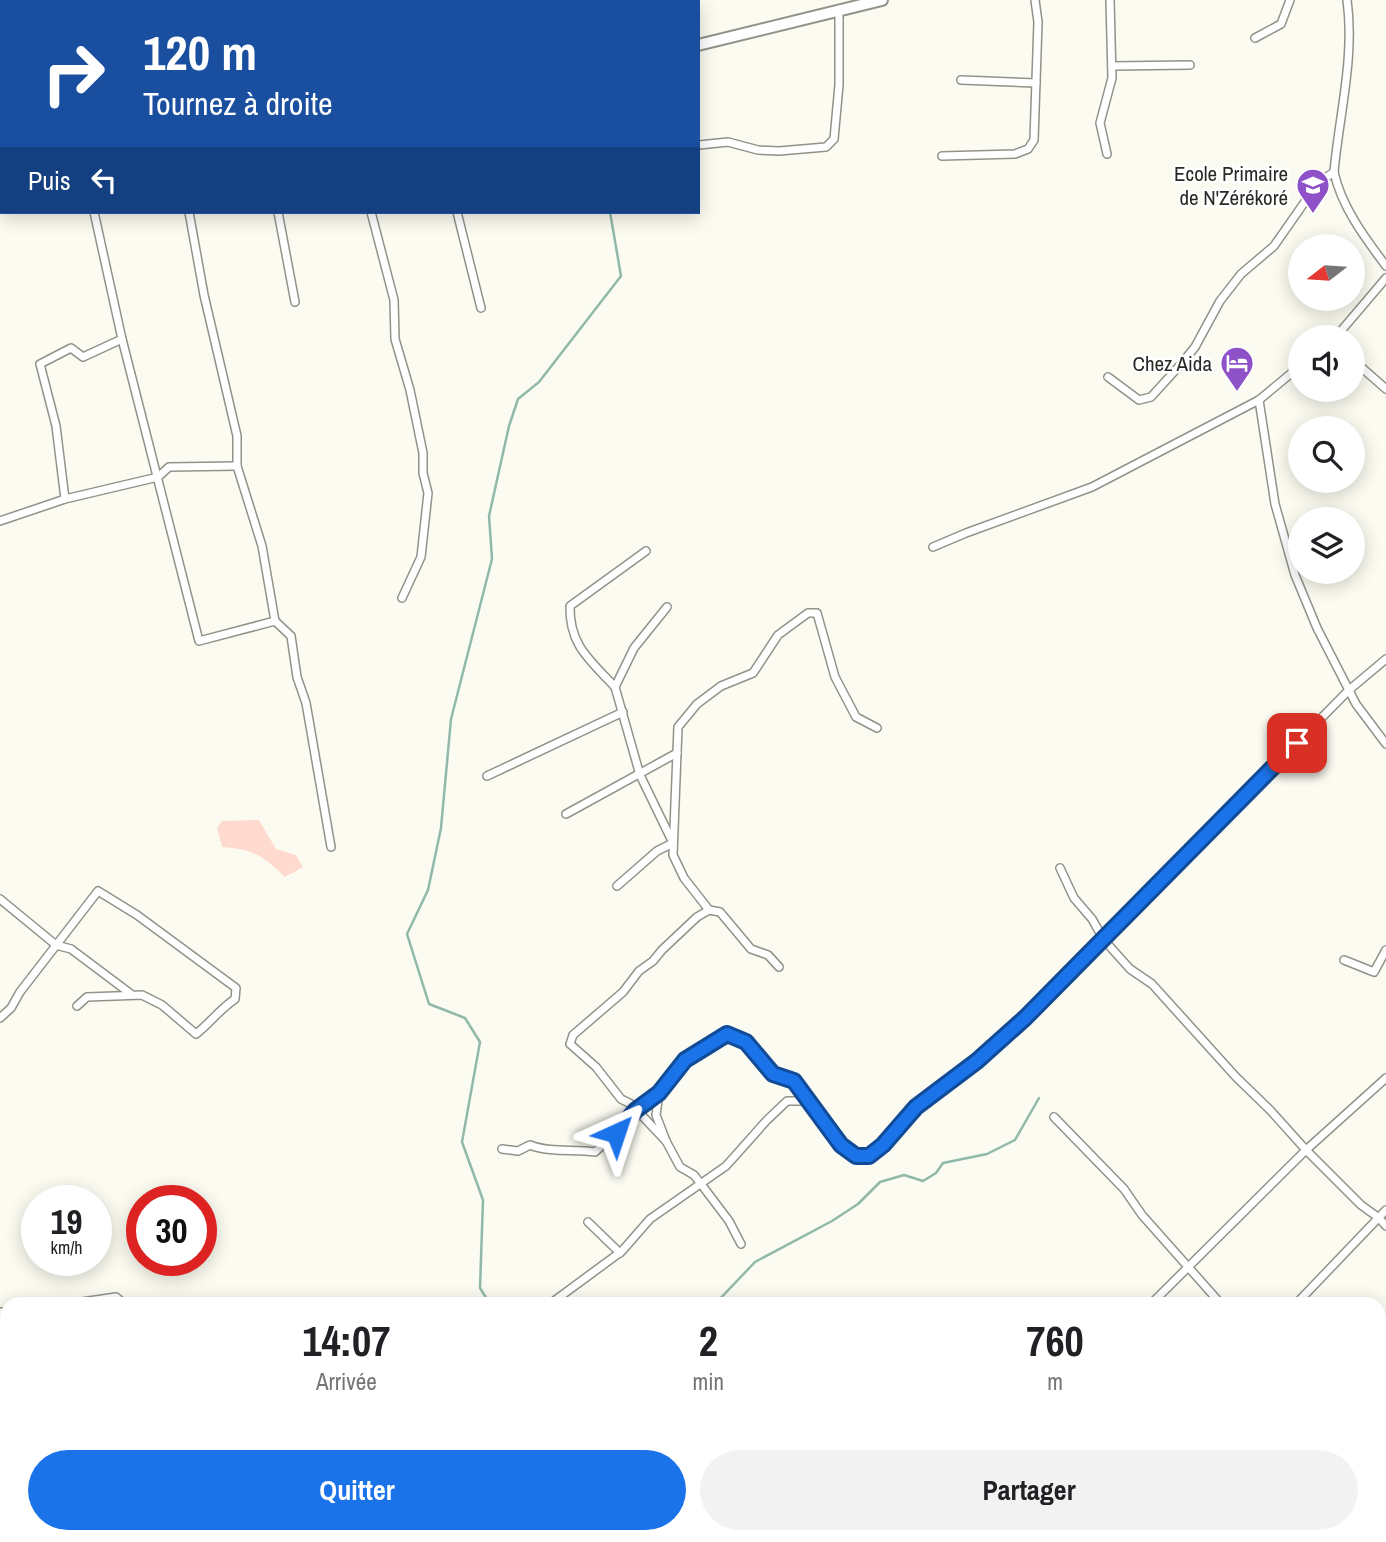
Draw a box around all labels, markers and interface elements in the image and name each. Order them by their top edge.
text: 120 m [143,19,257,85]
icon: right [28,28,119,119]
text: Tournez à droite [143,82,333,125]
place label: Ecole Primaire de N'Zérékoré [1174,159,1288,212]
icon: left [85,161,123,199]
text: Puis [28,163,71,198]
school or university icon: Ecole Primaire de N'Zérékoré [1294,166,1332,215]
north arrow [1288,234,1365,312]
map controls [1288,234,1365,584]
button: sound [1288,325,1365,402]
hotel icon: Chez Aida [1218,344,1256,393]
place label: Chez Aida [1133,349,1212,378]
button: search [1288,416,1365,493]
button: layers [1288,507,1365,584]
pin [1267,713,1327,773]
icon: arrive [1278,724,1316,762]
position arrow [579,1096,653,1170]
speed limit sign: 30 [126,1185,217,1276]
text: 19 [51,1198,82,1245]
text: km/h [51,1235,83,1260]
text: 14:07 [302,1313,390,1369]
text: 2 [699,1313,718,1369]
text: 760 [1026,1313,1084,1369]
text: Arrivée [316,1366,377,1397]
text: min [693,1366,724,1397]
text: m [1047,1366,1063,1397]
button: Quitter [28,1450,686,1530]
button: Partager [700,1450,1358,1530]

